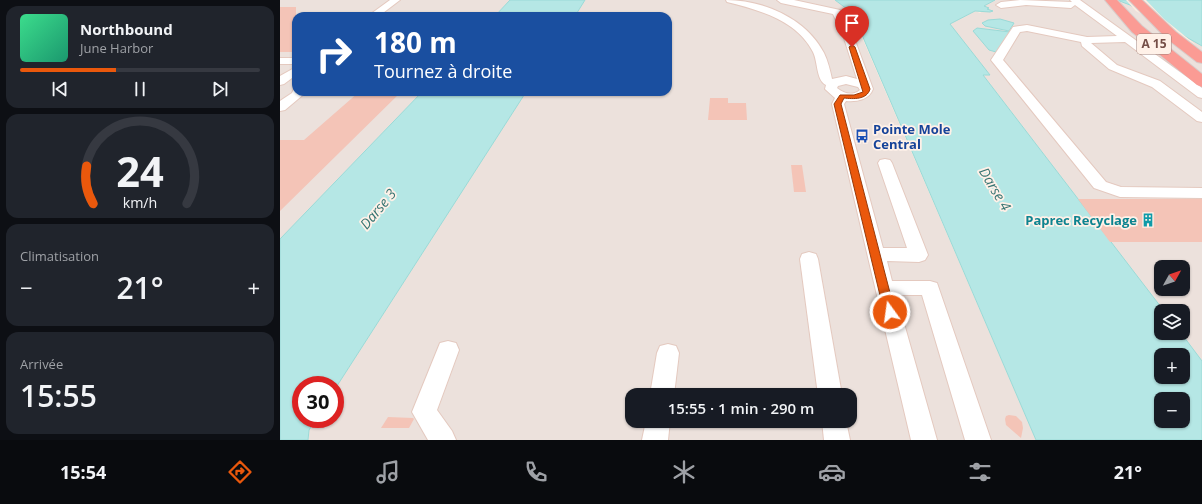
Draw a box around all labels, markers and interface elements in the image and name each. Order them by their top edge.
pin [835,6,869,47]
icon: arrive [841,12,863,34]
text: Northbound [80,19,173,39]
text: 180 m [374,23,457,61]
icon: right [308,28,360,80]
road number: A 15 [1137,34,1171,54]
text: June Harbor [80,39,153,57]
text: Tournez à droite [374,59,512,83]
icon: previous [49,78,71,100]
icon: pause [129,78,151,100]
icon: next [209,78,231,100]
place label: Pointe Mole Central [873,120,951,153]
bus stop icon: Pointe Mole Central [854,128,870,144]
text: 24 [116,143,164,199]
water label: Darse 4 [975,164,1016,214]
water label: Darse 3 [355,184,400,233]
text: km/h [123,193,157,212]
place label: Paprec Recyclage [1025,211,1137,229]
building icon: Paprec Recyclage [1140,212,1156,228]
text: Climatisation [20,247,99,265]
north arrow [1154,260,1190,296]
map controls [1154,260,1190,428]
text: 21° [116,267,164,308]
text: − [20,272,33,302]
text: + [247,272,260,302]
position arrow [869,291,911,333]
button: layers [1154,304,1190,340]
button: + [1154,348,1190,384]
text: Arrivée [20,355,63,373]
text: 15:55 [20,375,97,416]
speed limit sign: 30 [292,376,344,428]
button: − [1154,392,1190,428]
text: 15:55 · 1 min · 290 m [668,398,814,418]
icon: directions [226,458,254,486]
icon: music [374,458,402,486]
icon: phone [522,458,550,486]
icon: climate [670,458,698,486]
icon: car [818,458,846,486]
icon: filters [966,458,994,486]
text: 15:54 [60,460,106,484]
text: 21° [1114,460,1142,484]

